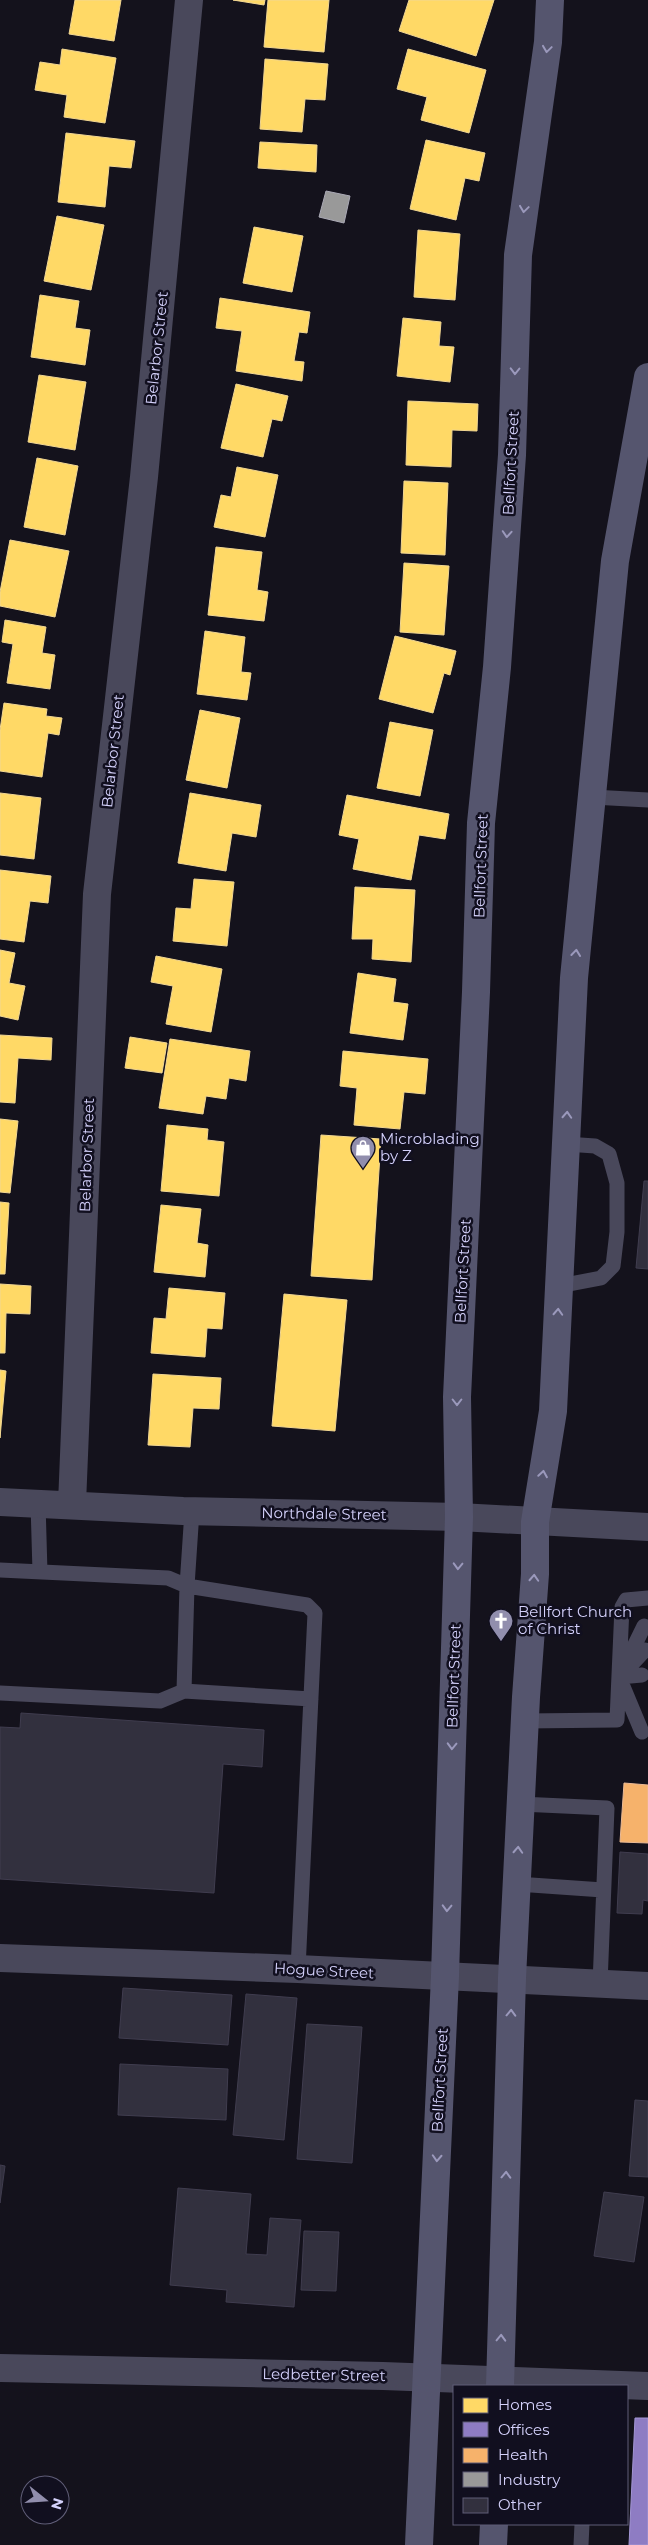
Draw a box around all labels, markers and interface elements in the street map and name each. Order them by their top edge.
one-way arrow [542,45,553,53]
one-way arrow [519,206,530,214]
street label: Belarbor Street [141,290,172,406]
one-way arrow [509,368,520,376]
street label: Bellfort Street [498,410,523,516]
one-way arrow [501,530,512,538]
street label: Belarbor Street [97,693,128,809]
street label: Bellfort Street [469,813,492,918]
one-way arrow [570,948,581,956]
street label: Belarbor Street [75,1098,98,1212]
one-way arrow [562,1111,573,1119]
place label: Microblading by Z [380,1129,480,1165]
shop icon: Microblading by Z [350,1135,376,1169]
street label: Bellfort Street [450,1218,475,1324]
one-way arrow [552,1308,563,1316]
one-way arrow [452,1398,462,1406]
one-way arrow [537,1469,548,1477]
street label: Northdale Street [261,1503,387,1524]
one-way arrow [453,1562,463,1570]
one-way arrow [529,1574,540,1582]
place label: Bellfort Church of Christ [518,1602,632,1638]
church icon: Bellfort Church of Christ [488,1608,514,1642]
street label: Bellfort Street [442,1623,465,1728]
one-way arrow [447,1742,458,1750]
one-way arrow [513,1846,524,1854]
one-way arrow [442,1904,453,1912]
street label: Hogue Street [273,1958,375,1983]
one-way arrow [506,2008,516,2016]
street label: Bellfort Street [427,2027,452,2133]
one-way arrow [431,2154,442,2162]
one-way arrow [501,2171,511,2178]
one-way arrow [496,2333,507,2341]
street label: Ledbetter Street [262,2364,386,2385]
legend [453,2385,628,2525]
text: Homes [498,2395,552,2414]
text: Offices [498,2420,550,2439]
text: Health [498,2445,548,2464]
text: Industry [498,2470,561,2489]
north arrow [20,2475,70,2525]
text: Other [498,2495,542,2514]
text: N [47,2496,68,2512]

